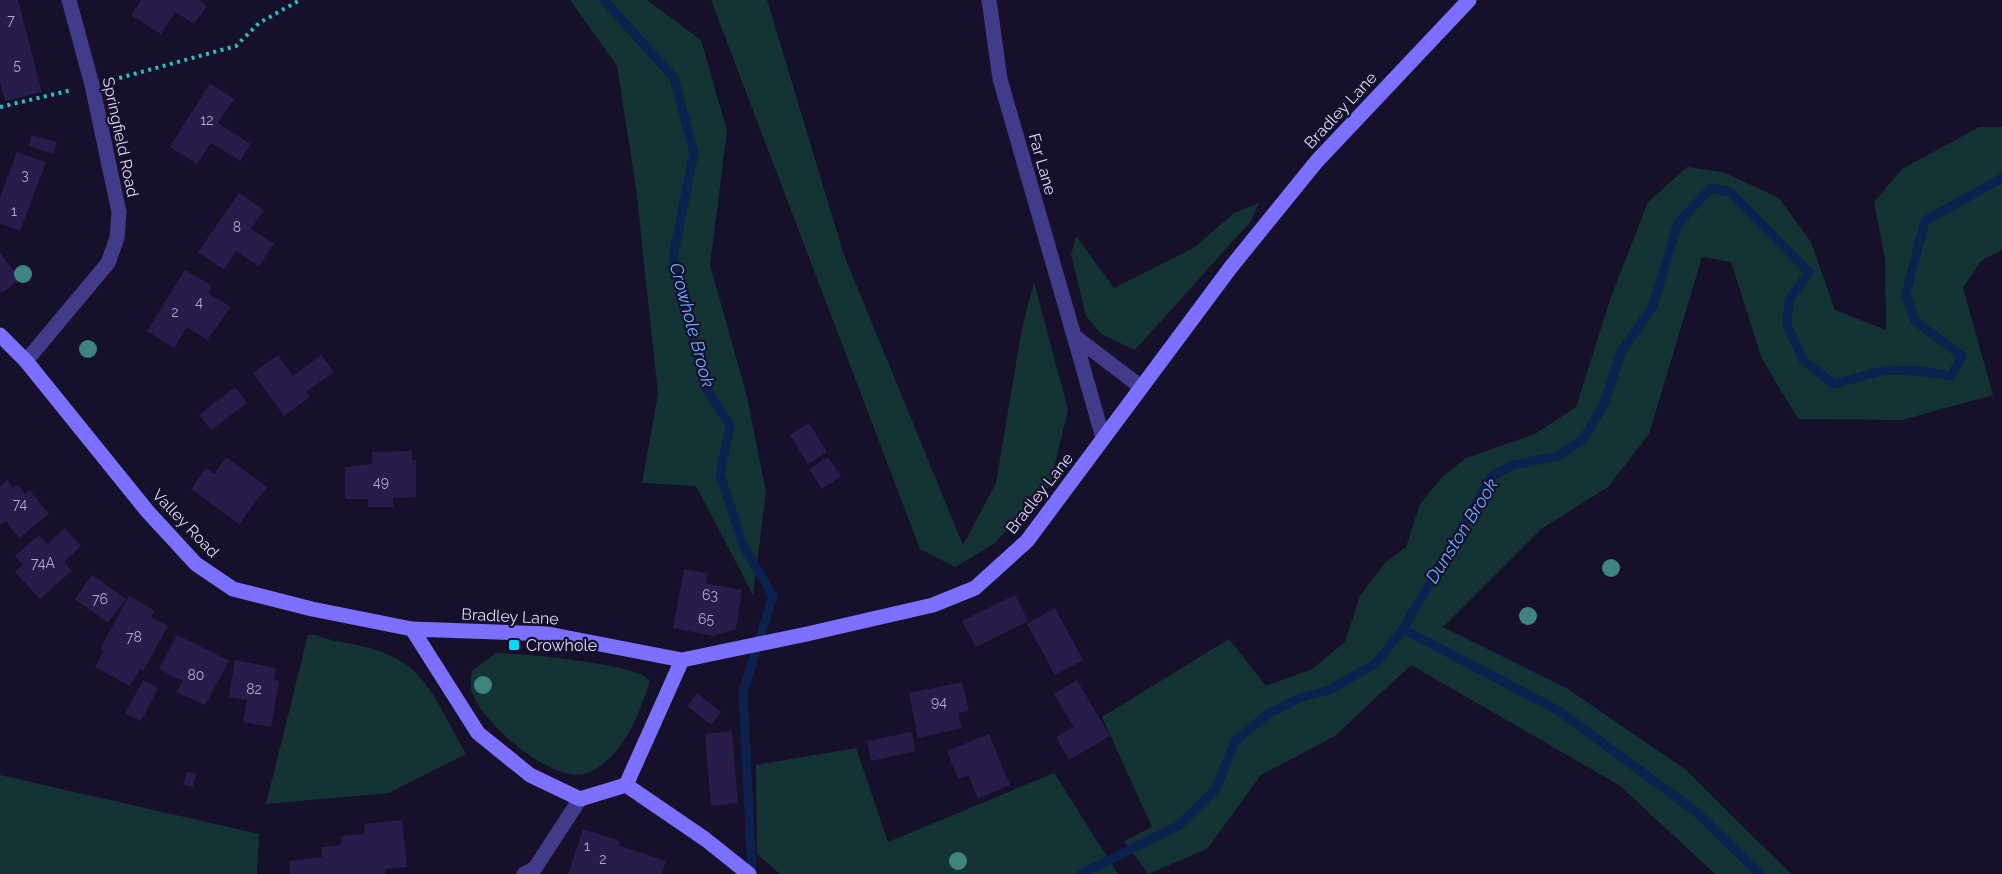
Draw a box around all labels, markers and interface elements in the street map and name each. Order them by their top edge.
house number: 7 [7,12,15,28]
house number: 5 [13,57,21,73]
street label: Bradley Lane [1300,68,1381,152]
street label: Springfield Road [99,75,143,199]
house number: 12 [200,112,214,128]
street label: Far Lane [1025,131,1060,197]
house number: 3 [21,167,29,183]
house number: 1 [11,203,17,219]
house number: 8 [233,219,241,235]
water label: Crowhole Brook [666,260,719,390]
house number: 4 [195,294,203,310]
house number: 2 [171,304,179,320]
street label: Bradley Lane [1002,449,1077,538]
house number: 49 [373,474,389,490]
water label: Dunston Brook [1421,474,1502,587]
street label: Valley Road [148,485,223,561]
house number: 74 [13,496,28,512]
house number: 74A [31,555,55,571]
house number: 63 [702,587,718,603]
house number: 76 [92,591,108,607]
street label: Bradley Lane [461,604,559,629]
house number: 65 [698,611,714,627]
house number: 78 [126,629,142,645]
place label: Crowhole [526,636,597,655]
marker: Crowhole [507,638,521,652]
house number: 80 [188,667,204,683]
house number: 82 [246,681,262,697]
house number: 94 [931,694,947,710]
house number: 1 [584,838,590,854]
house number: 2 [599,851,607,867]

